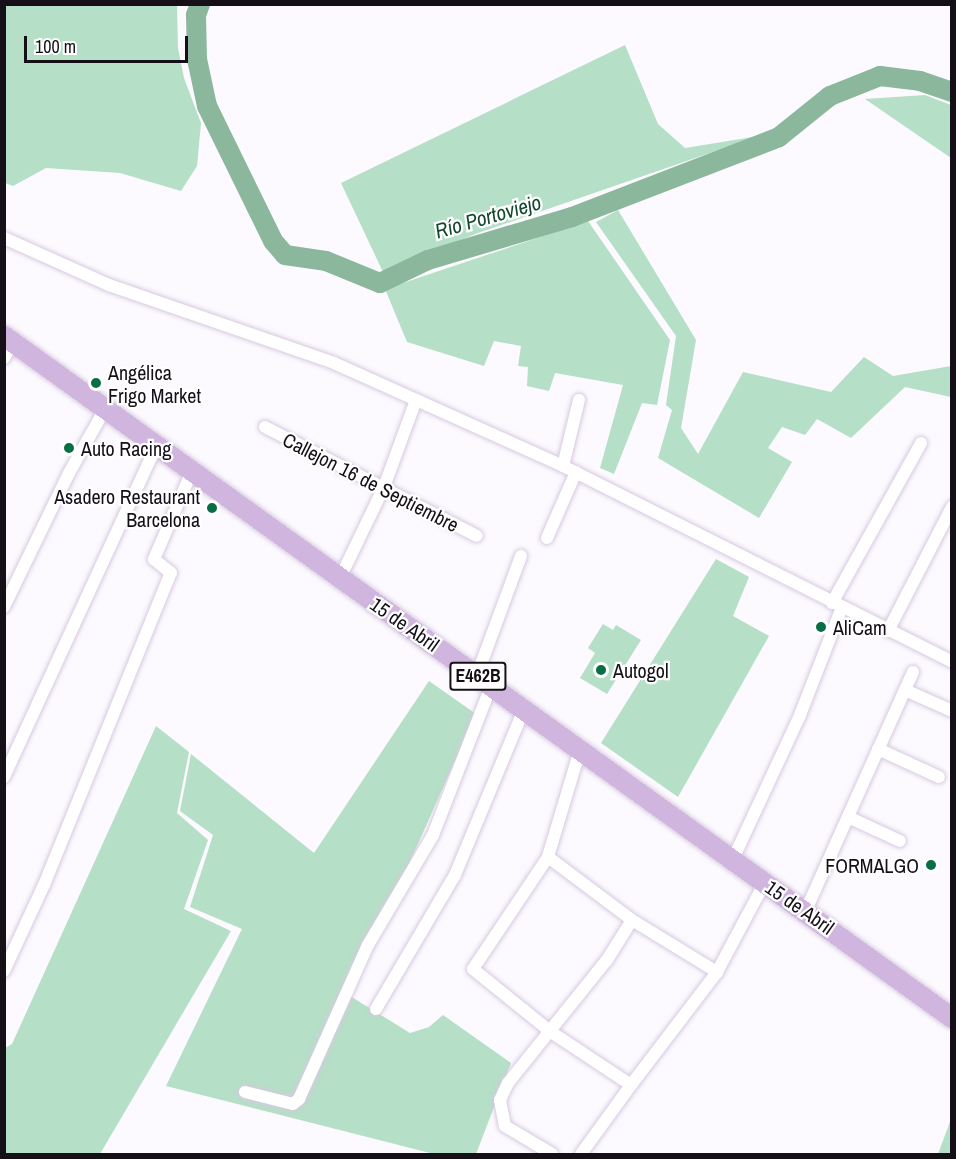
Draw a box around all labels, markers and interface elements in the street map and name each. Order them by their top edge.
scale bar [27,24,190,62]
text: 100 m [35,34,76,59]
water label: Río Portoviejo [432,190,544,244]
place label: Angélica Frigo Market [108,360,201,407]
marker: Angélica Frigo Market [89,376,103,390]
street label: Callejon 16 de Septiembre [279,427,463,537]
place label: Auto Racing [81,436,171,460]
marker: Auto Racing [62,441,76,455]
place label: Asadero Restaurant Barcelona [54,484,200,531]
marker: Asadero Restaurant Barcelona [205,501,219,515]
street label: 15 de Abril [366,591,444,657]
place label: AliCam [833,615,887,639]
marker: AliCam [814,620,828,634]
place label: Autogol [613,658,669,682]
road number: E462B [448,661,508,691]
marker: Autogol [594,663,608,677]
place label: FORMALGO [825,853,919,877]
marker: FORMALGO [924,858,938,872]
street label: 15 de Abril [761,874,839,940]

